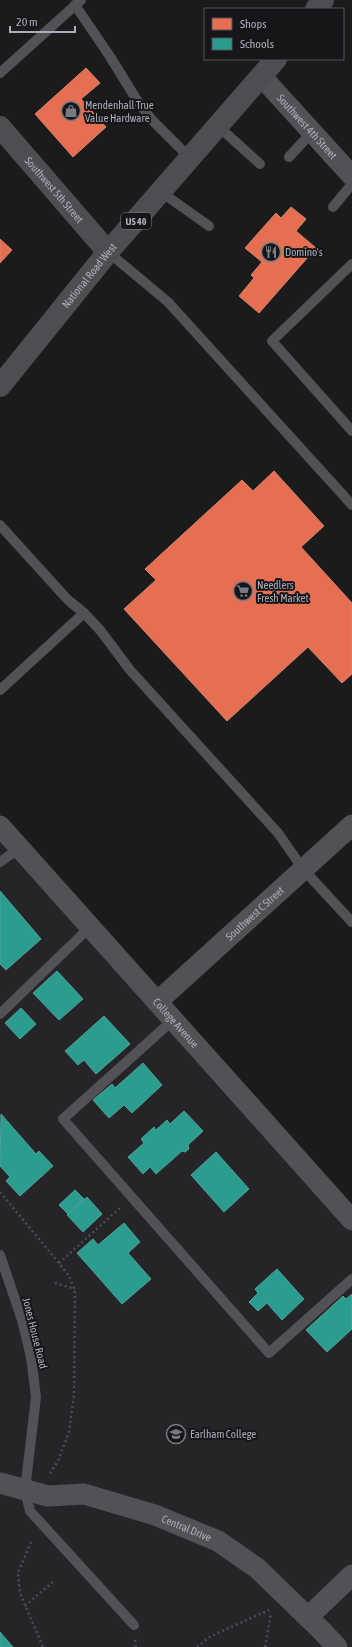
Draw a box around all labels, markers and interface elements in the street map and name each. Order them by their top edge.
scale bar [10,8,75,34]
legend [204,8,344,60]
text: 20 m [16,15,38,29]
text: Shops [240,17,266,31]
text: Schools [240,37,274,51]
street label: Southwest 4th Street [275,92,339,161]
place label: Mendenhall True Value Hardware [85,99,154,124]
shop icon: Mendenhall True Value Hardware [60,100,82,122]
street label: Southwest 5th Street [23,154,86,225]
road number: US 40 [121,213,151,229]
street label: National Road West [59,241,119,310]
restaurant icon: Domino's [260,241,282,263]
place label: Domino's [285,246,323,258]
place label: Needlers Fresh Market [257,579,309,604]
supermarket icon: Needlers Fresh Market [232,580,254,602]
street label: Southwest C Street [223,884,286,943]
street label: College Avenue [151,996,201,1050]
street label: Jones House Road [20,1296,50,1370]
school or university icon: Earlham College [165,1423,187,1445]
place label: Earlham College [190,1428,256,1440]
street label: Central Drive [160,1512,213,1544]

